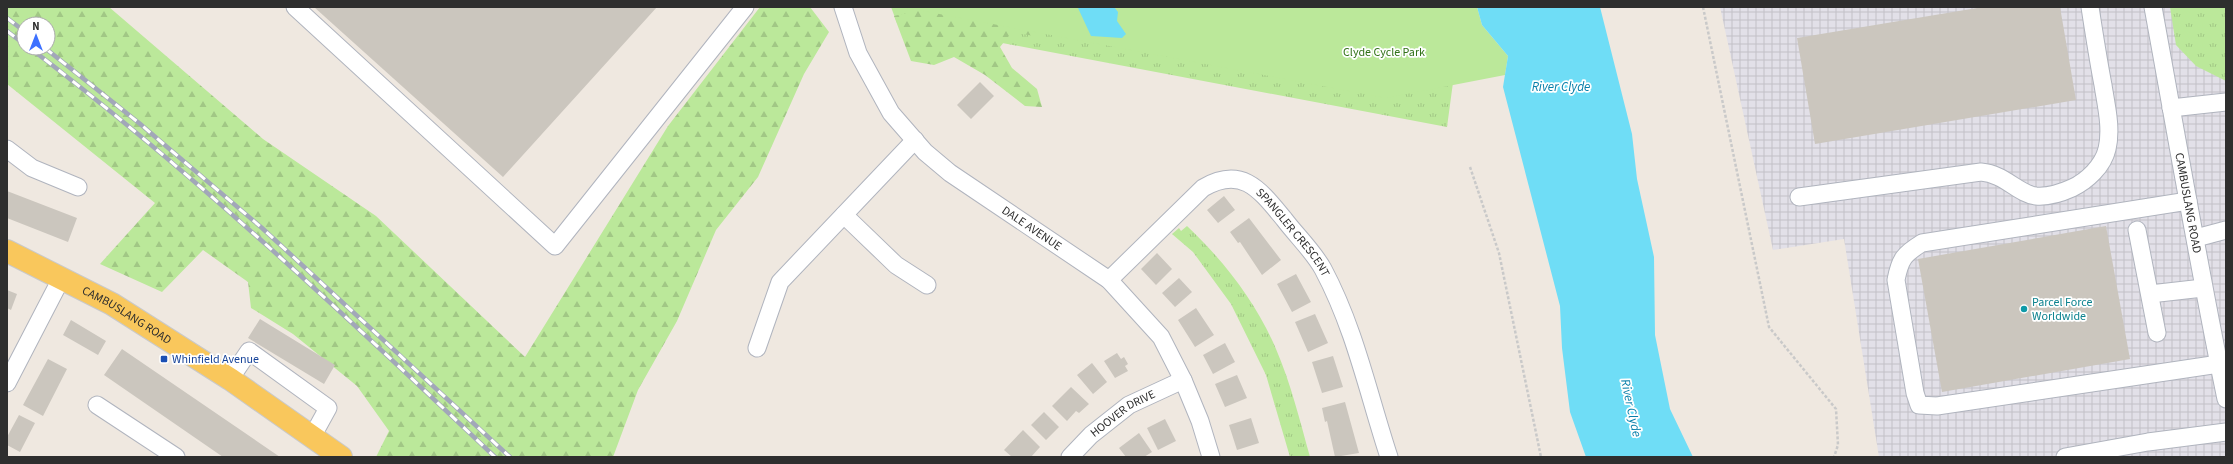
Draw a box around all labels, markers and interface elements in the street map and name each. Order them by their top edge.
north arrow [16,16,56,56]
text: N [32,19,40,34]
park label: Clyde Cycle Park [1343,44,1425,61]
water label: River Clyde [1532,78,1590,96]
street label: CAMBUSLANG ROAD [2171,151,2206,254]
street label: SPANGLER CRESCENT [1252,184,1334,280]
street label: DALE AVENUE [999,202,1065,254]
street label: CAMBUSLANG ROAD [79,282,175,348]
place label: Parcel Force Worldwide [2032,294,2093,325]
marker: Parcel Force Worldwide [2019,304,2029,314]
place label: Whinfield Avenue [172,351,259,368]
marker: Whinfield Avenue [159,354,169,364]
water label: River Clyde [1616,377,1646,439]
street label: HOOVER DRIVE [1086,386,1158,441]

